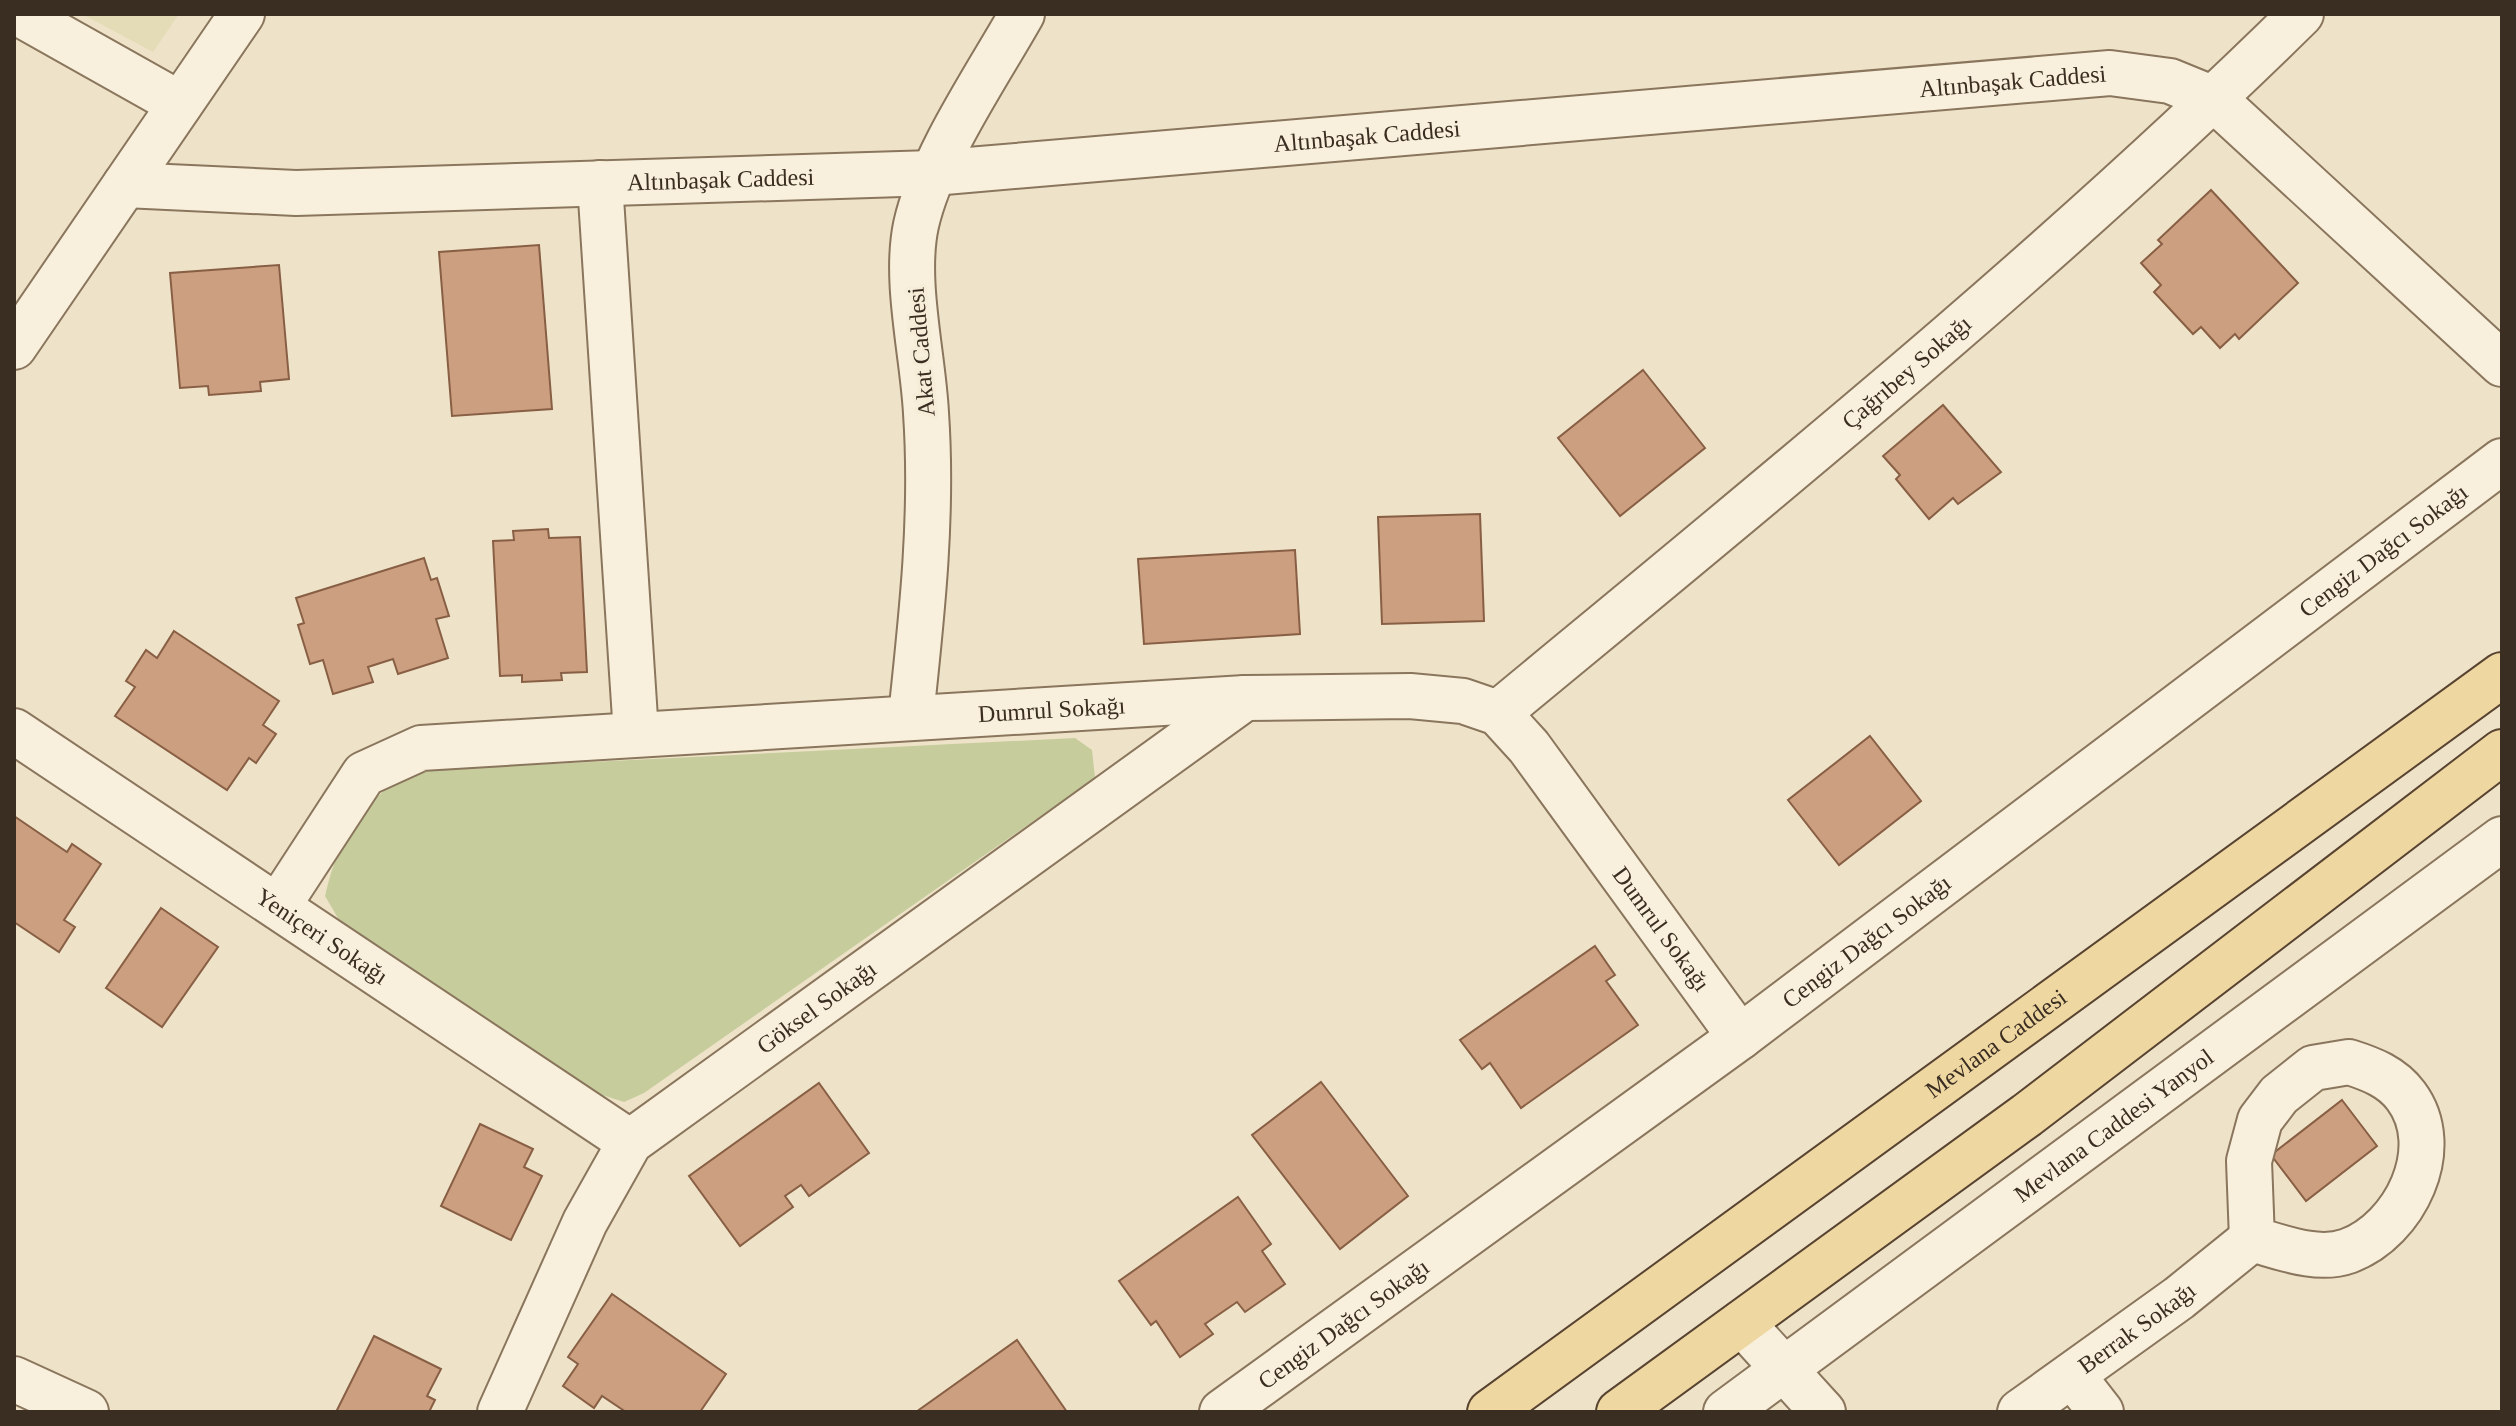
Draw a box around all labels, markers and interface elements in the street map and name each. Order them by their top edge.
street label: Altınbaşak Caddesi [1918,60,2107,102]
street label: Altınbaşak Caddesi [1272,115,1462,157]
street label: Altınbaşak Caddesi [627,164,815,196]
street label: Akat Caddesi [902,286,940,418]
street label: Çağrıbey Sokağı [1837,310,1976,434]
street label: Cengiz Dağcı Sokağı [2294,479,2473,623]
street label: Dumrul Sokağı [977,692,1126,727]
street label: Dumrul Sokağı [1608,862,1715,996]
street label: Cengiz Dağcı Sokağı [1777,869,1956,1013]
street label: Yeniçeri Sokağı [251,883,393,990]
street label: Göksel Sokağı [752,955,881,1059]
street label: Mevlana Caddesi [1921,984,2072,1103]
street label: Mevlana Caddesi Yanyol [2009,1044,2219,1208]
street label: Cengiz Dağcı Sokağı [1253,1253,1434,1394]
street label: Berrak Sokağı [2073,1277,2201,1379]

